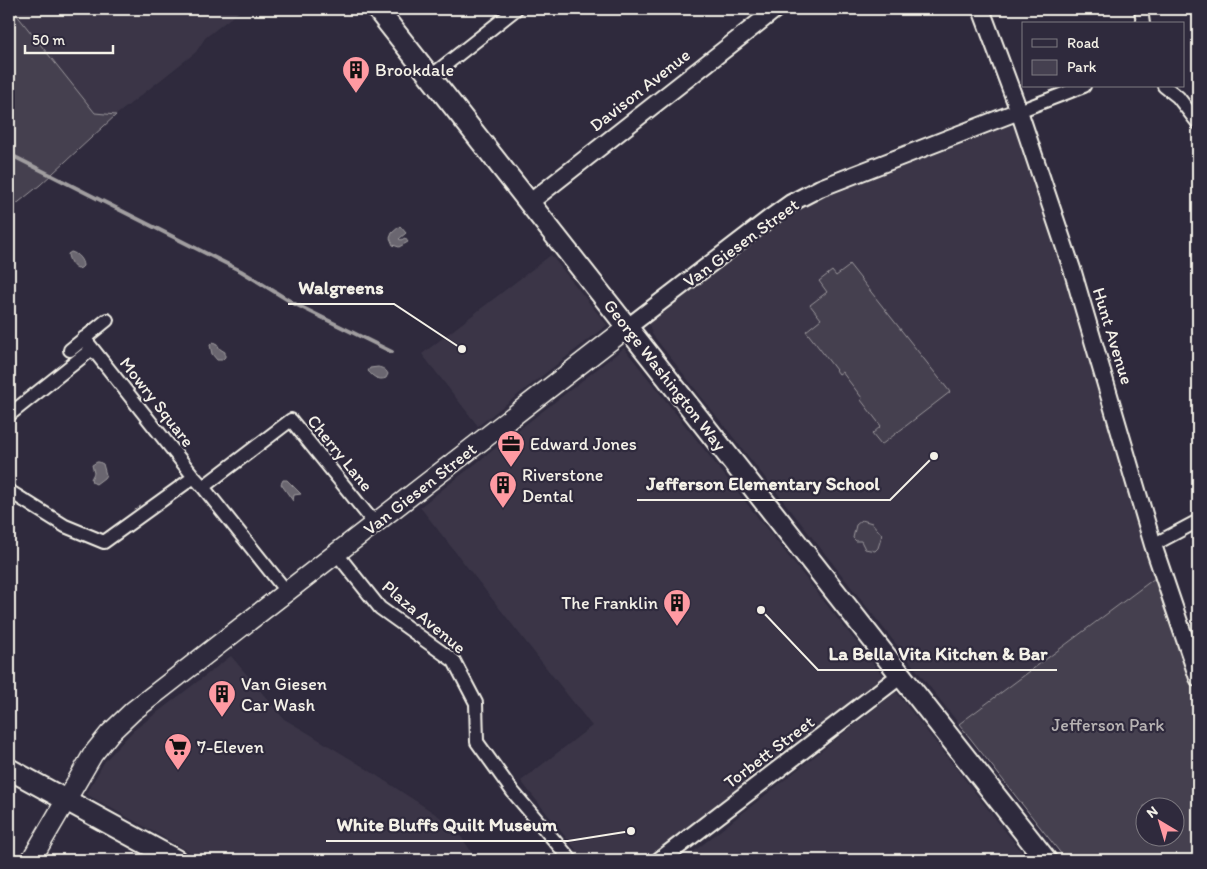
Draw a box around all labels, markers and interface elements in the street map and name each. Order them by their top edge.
scale bar [25,22,112,54]
legend [1022,22,1184,88]
text: 50 m [32,31,65,49]
text: Road [1067,34,1100,52]
street label: Davison Avenue [585,44,695,136]
building icon: Brookdale [341,55,371,94]
text: Park [1067,58,1097,76]
place label: Brookdale [375,59,454,81]
street label: Van Giesen Street [679,194,803,292]
callout: Walgreens [288,270,394,304]
text: Walgreens [298,276,384,299]
street label: Hunt Avenue [1088,285,1138,387]
street label: George Washington Way [599,295,731,456]
street label: Mowry Square [115,352,199,452]
street label: Cherry Lane [302,410,378,496]
office icon: Edward Jones [496,429,526,468]
place label: Edward Jones [530,433,637,455]
street label: Van Giesen Street [359,438,481,540]
place label: Riverstone Dental [522,464,603,507]
callout: Jefferson Elementary School [637,466,890,500]
building icon: Riverstone Dental [488,470,518,509]
text: Jefferson Elementary School [645,472,880,495]
street label: Plaza Avenue [377,575,471,659]
building icon: The Franklin [662,588,692,627]
place label: The Franklin [561,592,658,614]
callout: La Bella Vita Kitchen & Bar [818,636,1057,670]
text: La Bella Vita Kitchen & Bar [829,642,1048,665]
place label: Van Giesen Car Wash [241,673,327,716]
building icon: Van Giesen Car Wash [207,679,237,718]
street label: Torbett Street [719,711,819,793]
park label: Jefferson Park [1051,714,1165,736]
supermarket icon: 7-Eleven [163,732,193,771]
place label: 7-Eleven [197,736,264,758]
north arrow [1134,796,1184,846]
text: N [1143,803,1161,822]
callout: White Bluffs Quilt Museum [326,807,568,841]
text: White Bluffs Quilt Museum [337,813,558,836]

